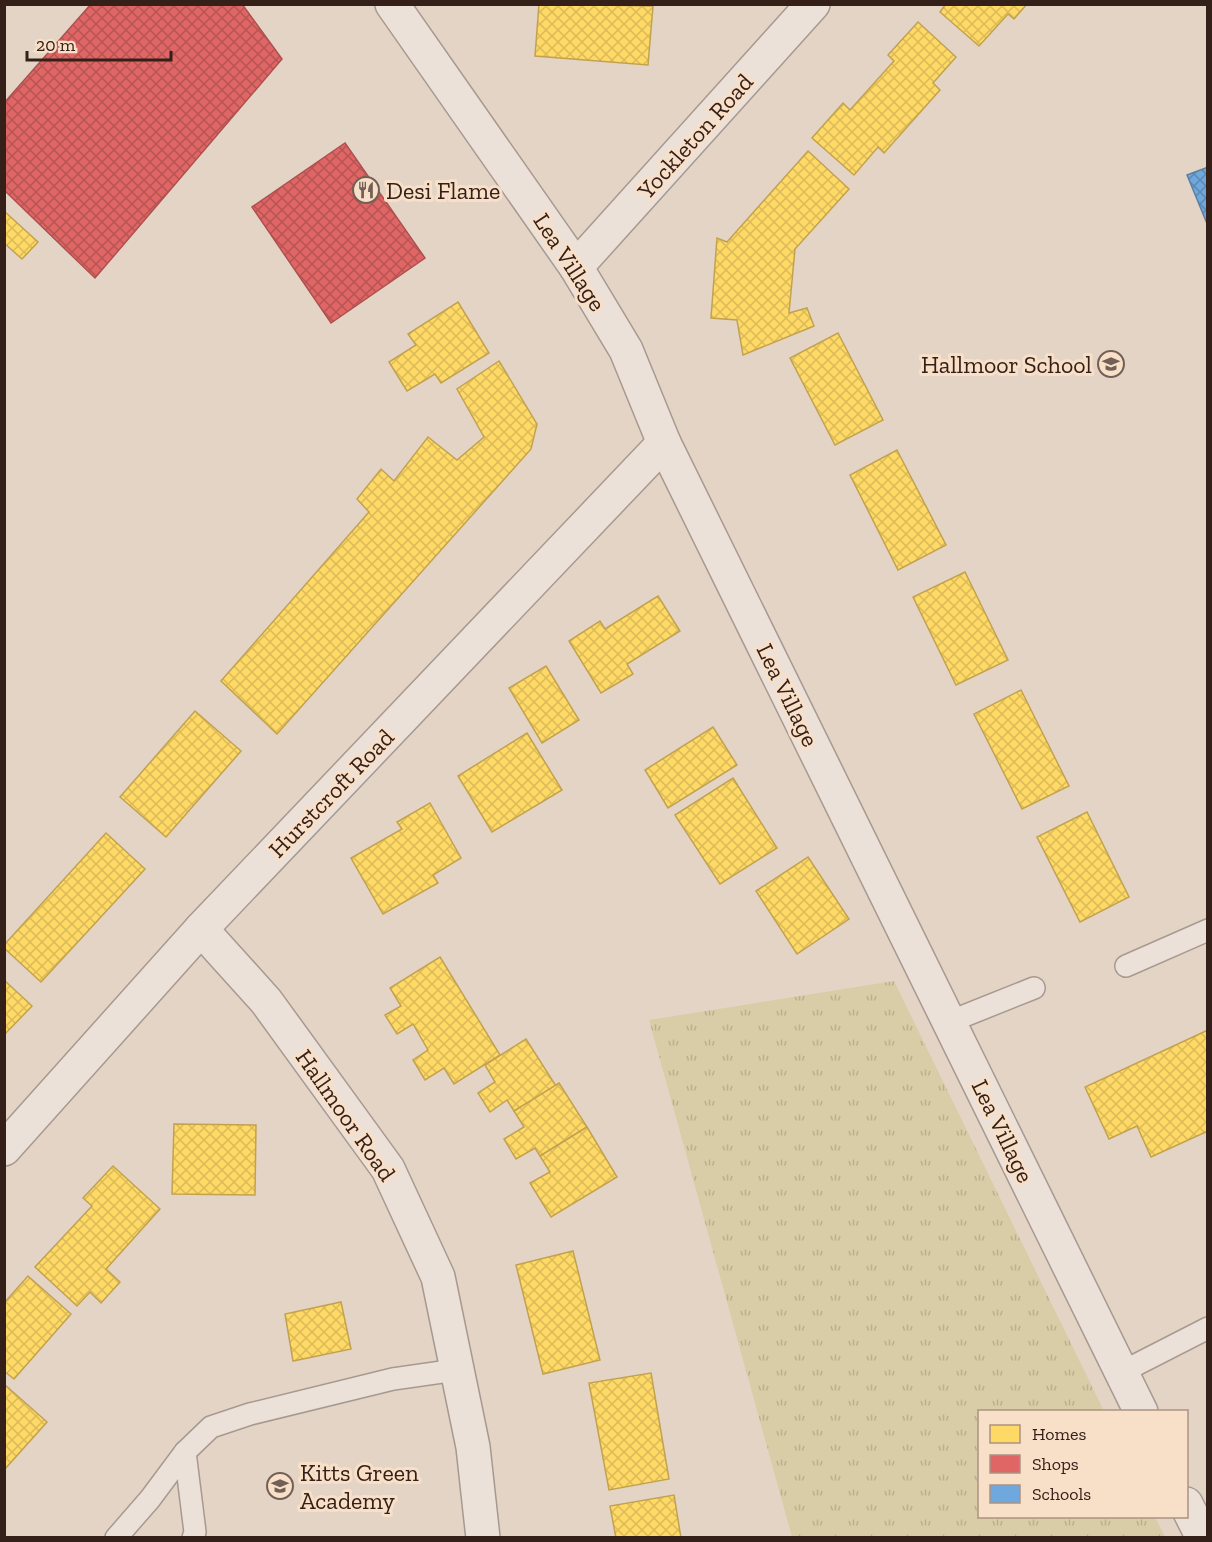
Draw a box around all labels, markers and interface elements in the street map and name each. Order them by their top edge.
scale bar [27,24,171,62]
text: 20 m [36,34,76,56]
street label: Yockleton Road [631,67,759,205]
restaurant icon: Desi Flame [351,175,381,205]
place label: Desi Flame [386,176,500,205]
street label: Lea Village [528,207,612,317]
school or university icon: Hallmoor School [1096,349,1126,379]
place label: Hallmoor School [921,350,1092,379]
street label: Lea Village [751,639,825,751]
street label: Hurstcroft Road [262,723,400,863]
street label: Hallmoor Road [290,1043,402,1187]
street label: Lea Village [966,1075,1040,1187]
legend [978,1410,1188,1518]
text: Homes [1032,1423,1086,1445]
text: Shops [1032,1453,1079,1475]
place label: Kitts Green Academy [300,1458,419,1515]
school or university icon: Kitts Green Academy [265,1471,295,1501]
text: Schools [1032,1483,1091,1505]

